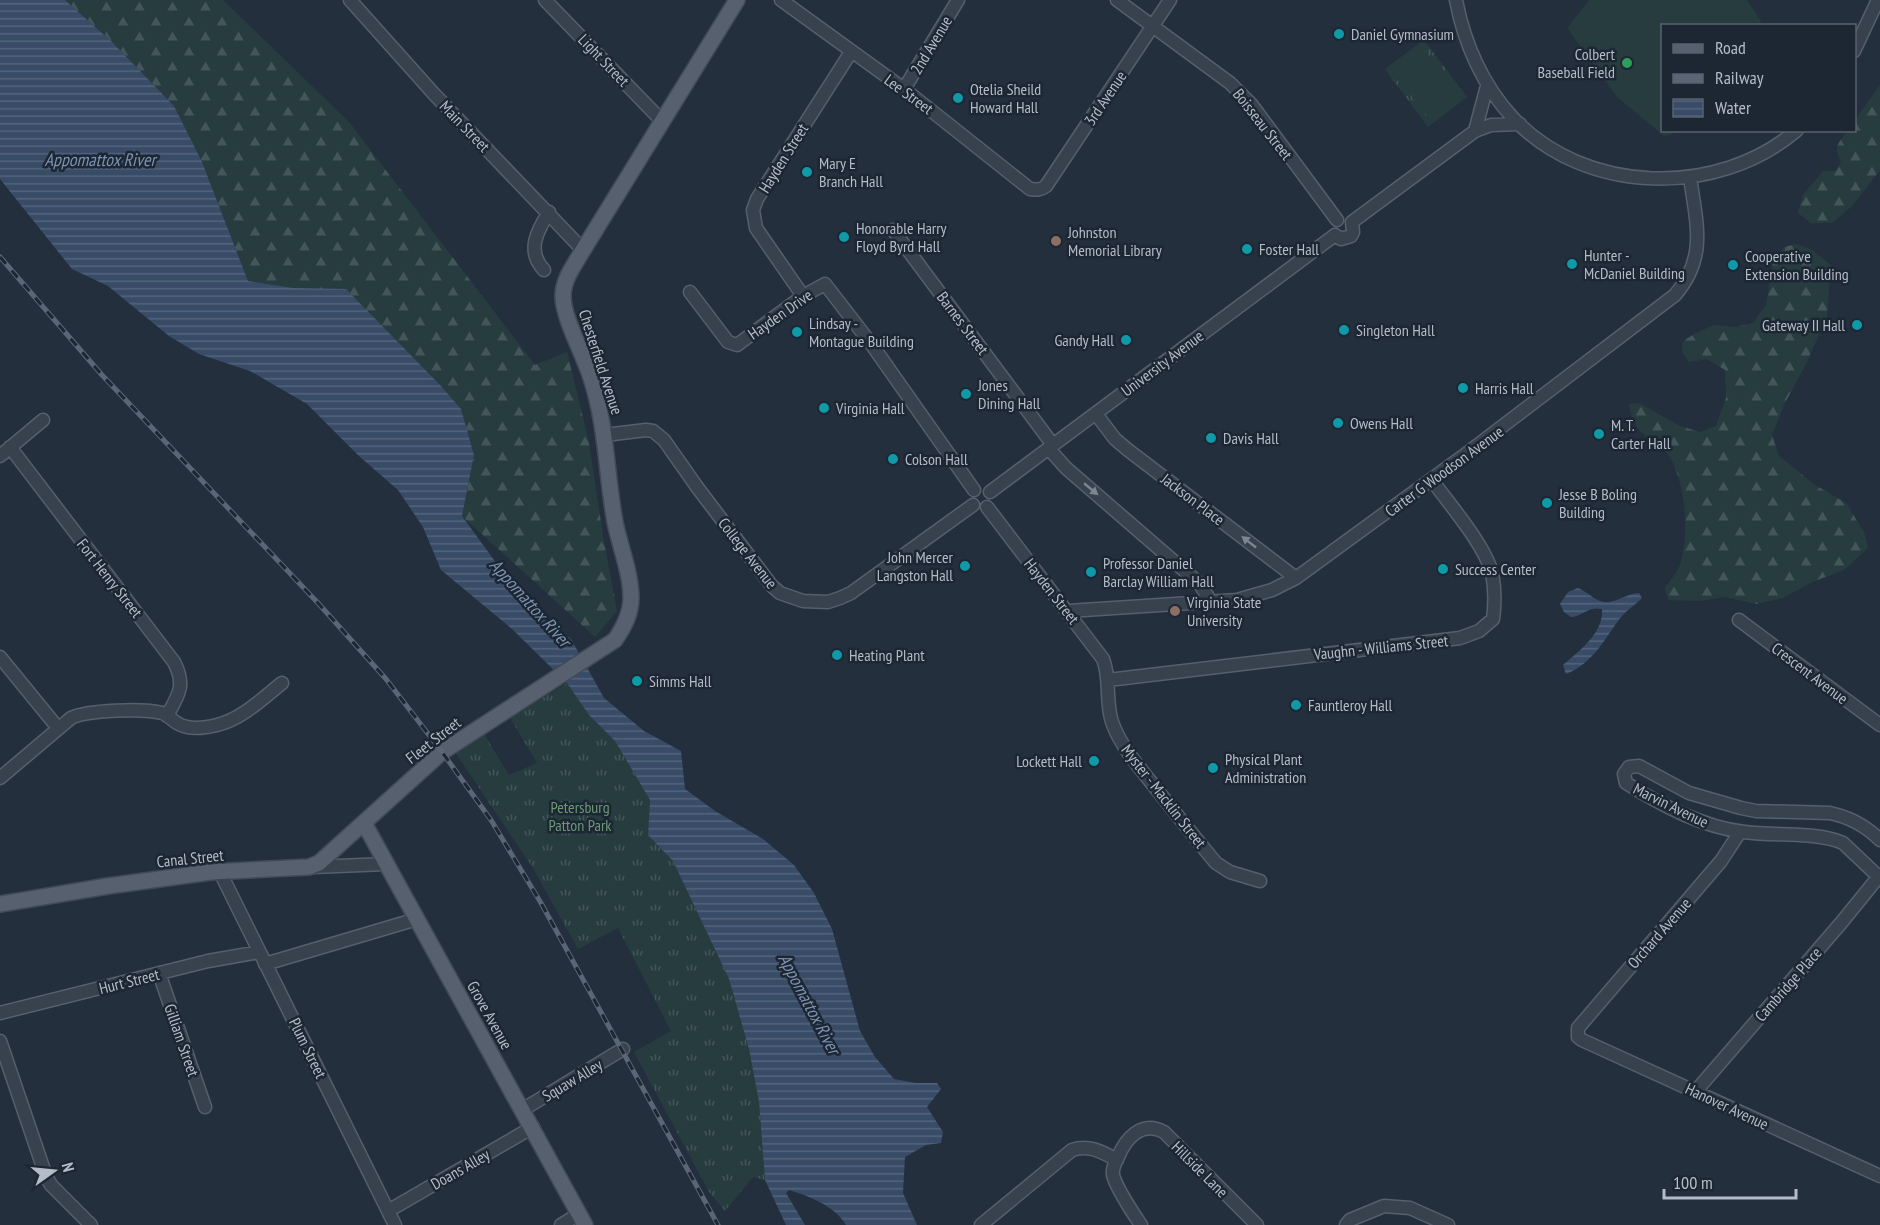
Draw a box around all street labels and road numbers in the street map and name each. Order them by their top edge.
street label: 2nd Avenue [906,12,956,78]
street label: Light Street [574,30,634,91]
street label: 3rd Avenue [1079,67,1131,129]
street label: Lee Street [881,70,938,119]
street label: Boisseau Street [1229,84,1297,164]
street label: Main Street [436,96,495,156]
street label: Hayden Street [754,119,812,196]
street label: Hayden Drive [744,285,816,343]
street label: Barnes Street [933,287,994,359]
street label: Chesterfield Avenue [575,307,627,417]
street label: University Avenue [1117,325,1207,401]
street label: Carter G Woodson Avenue [1381,421,1507,521]
street label: Jackson Place [1157,468,1229,529]
street label: College Avenue [714,513,782,593]
street label: Fort Henry Street [73,535,147,622]
street label: Hayden Street [1020,554,1084,628]
street label: Vaughn - Williams Street [1312,630,1450,664]
street label: Crescent Avenue [1768,638,1852,708]
street label: Fleet Street [401,712,465,768]
street label: Myster - Macklin Street [1117,740,1211,852]
street label: Marvin Avenue [1630,778,1712,832]
street label: Canal Street [156,844,225,871]
street label: Orchard Avenue [1623,894,1695,972]
street label: Cambridge Place [1750,943,1826,1025]
street label: Hurt Street [97,964,162,998]
street label: Grove Avenue [463,977,517,1053]
street label: Gilliam Street [160,1001,204,1080]
street label: Plum Street [285,1014,331,1082]
street label: Squaw Alley [538,1054,606,1106]
street label: Hanover Avenue [1682,1078,1772,1134]
street label: Hillside Lane [1168,1137,1232,1201]
street label: Doans Alley [427,1144,493,1194]

